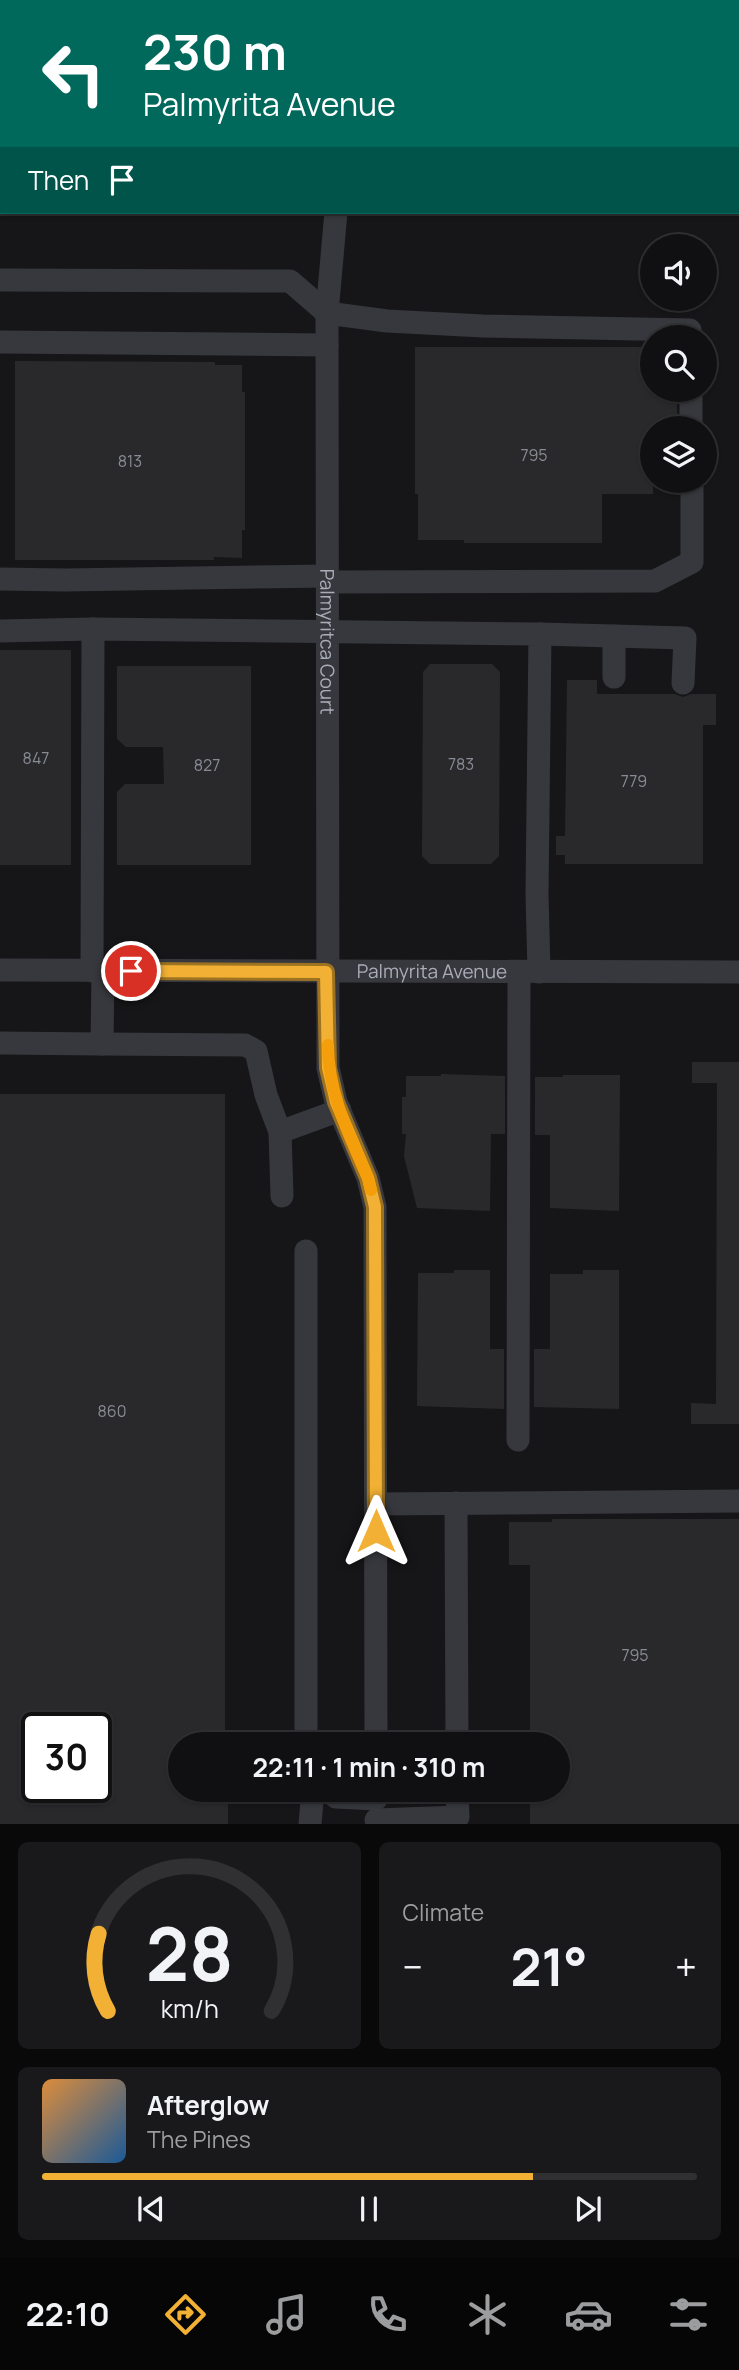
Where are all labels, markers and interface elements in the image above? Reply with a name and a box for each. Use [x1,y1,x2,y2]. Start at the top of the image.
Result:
text: 230 m [143,18,287,85]
icon: left [28,28,119,119]
text: Palmyrita Avenue [143,82,396,126]
icon: arrive [103,161,141,199]
text: Then [28,162,89,198]
map controls [640,234,717,493]
button: sound [640,234,717,311]
button: search [640,325,717,402]
button: layers [640,416,717,493]
house number: 795 [520,444,548,466]
house number: 813 [118,450,142,472]
street label: Palmyritca Court [314,569,341,715]
house number: 847 [23,747,49,769]
house number: 783 [448,753,474,775]
house number: 827 [194,754,220,776]
house number: 779 [621,770,647,792]
pin [101,941,161,1001]
icon: arrive [112,952,150,990]
street label: Palmyrita Avenue [357,958,507,984]
house number: 860 [98,1400,126,1422]
position arrow [339,1494,413,1568]
house number: 795 [621,1644,649,1666]
speed limit sign: 30 [21,1712,112,1803]
text: 22:11 · 1 min · 310 m [252,1749,486,1785]
text: Climate [403,1896,484,1928]
text: 28 [145,1904,233,2004]
text: 21° [510,1931,588,2002]
text: − [403,1940,423,1992]
text: + [675,1940,697,1992]
text: km/h [160,1991,218,2026]
text: Afterglow [147,2087,269,2123]
text: The Pines [147,2123,251,2155]
icon: previous [132,2190,170,2228]
icon: pause [350,2190,388,2228]
icon: next [569,2190,607,2228]
icon: directions [161,2290,210,2339]
icon: music [262,2290,311,2339]
icon: phone [363,2290,412,2339]
icon: climate [463,2290,512,2339]
icon: car [564,2290,613,2339]
icon: filters [664,2290,713,2339]
text: 22:10 [26,2292,110,2336]

